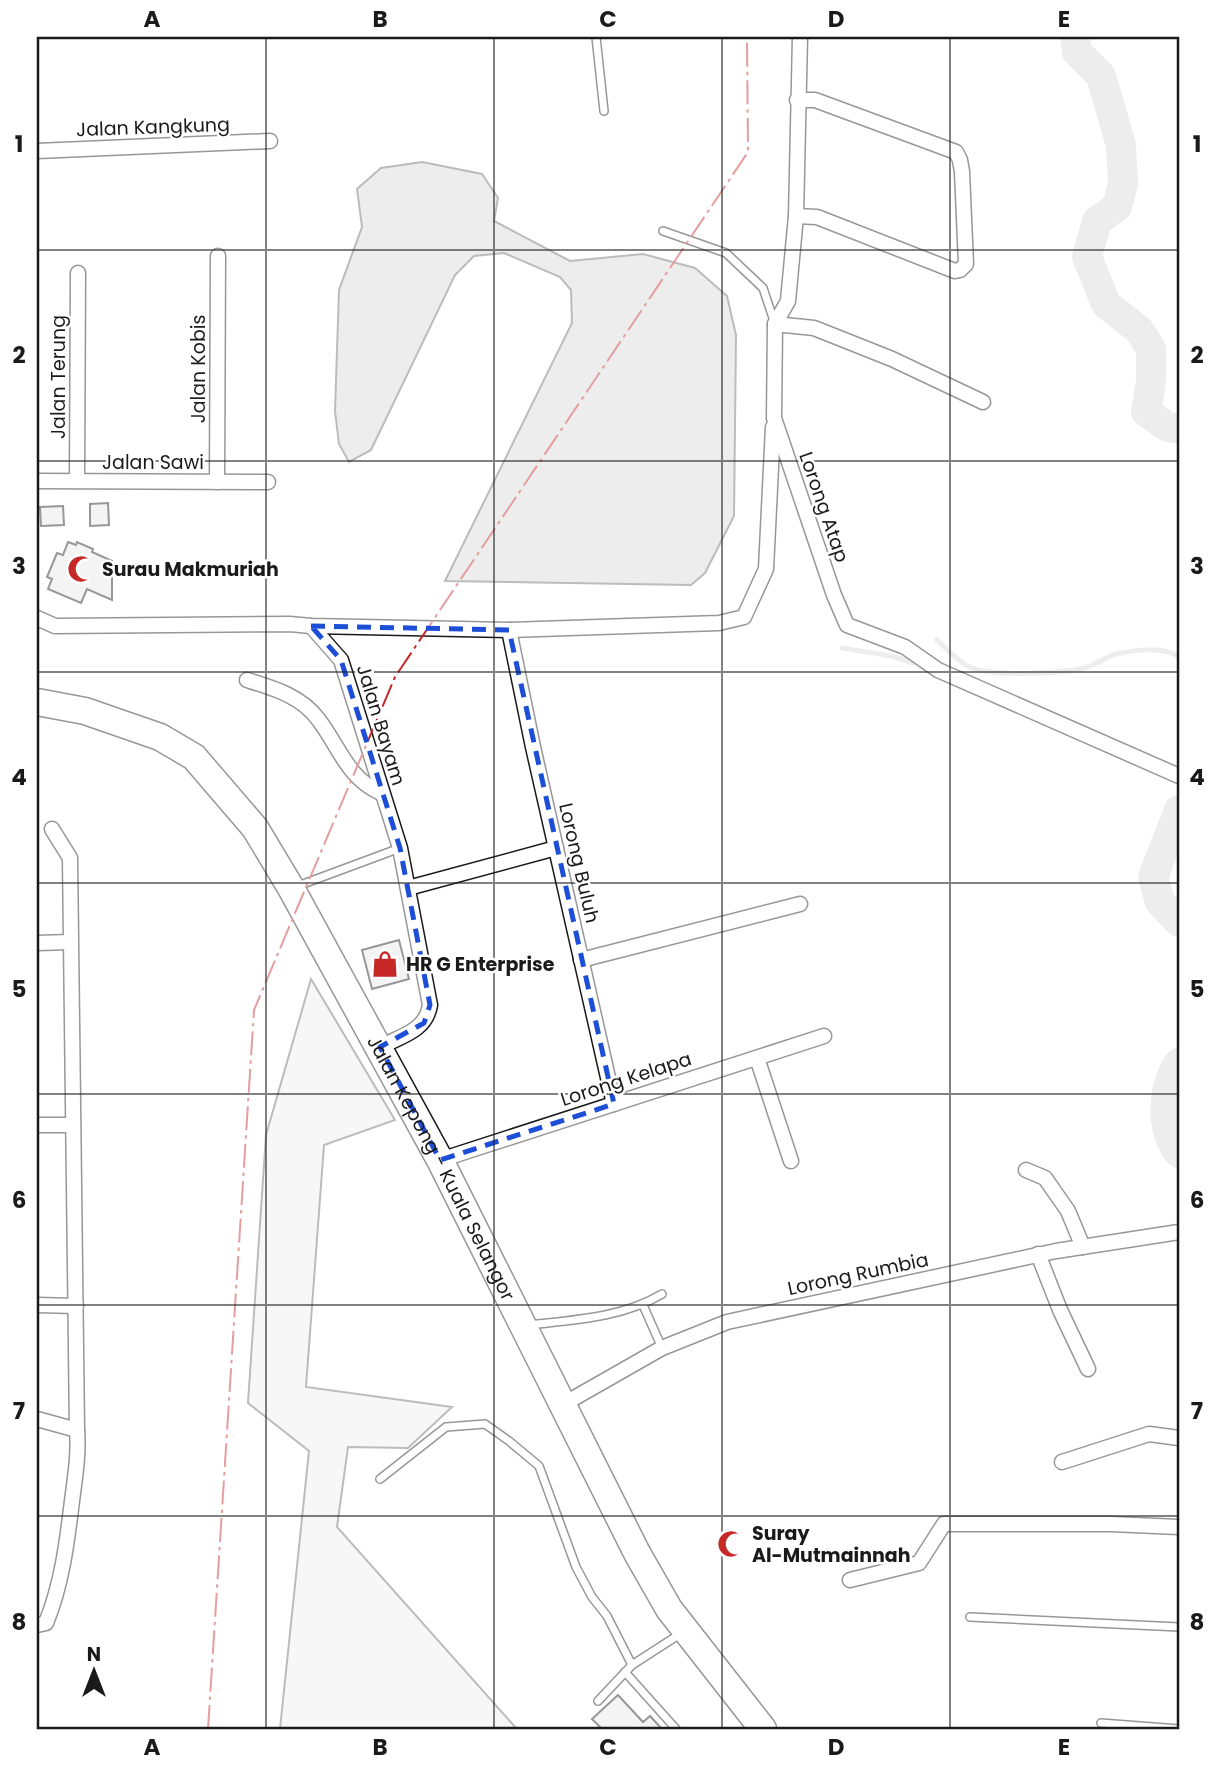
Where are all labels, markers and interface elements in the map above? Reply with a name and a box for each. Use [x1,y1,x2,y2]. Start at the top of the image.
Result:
text: A [144,3,161,35]
text: B [372,3,388,35]
text: C [599,3,617,35]
text: D [828,3,844,35]
text: E [1058,3,1070,35]
street label: Jalan Kangkung [76,111,230,143]
text: 1 [15,128,23,160]
text: 1 [1193,128,1201,160]
street label: Jalan Terung [45,315,72,439]
street label: Jalan Kobis [185,315,212,423]
text: 2 [12,339,26,371]
text: 2 [1190,339,1204,371]
street label: Lorong Atap [792,448,856,566]
street label: Jalan Sawi [102,449,204,476]
text: 3 [12,550,26,582]
text: 3 [1190,550,1204,582]
mosque icon: Surau Makmuriah [66,554,96,584]
place label: Surau Makmuriah [102,556,279,583]
street label: Jalan Bayam [350,661,412,789]
text: 4 [11,761,27,793]
text: 4 [1189,761,1205,793]
street label: Lorong Buluh [552,800,606,926]
shop icon: HR G Enterprise [370,949,400,979]
place label: HR G Enterprise [406,951,555,978]
text: 5 [12,973,26,1005]
text: 5 [1190,973,1204,1005]
street label: Jalan Kepong - Kuala Selangor [361,1031,522,1305]
street label: Lorong Kelapa [557,1045,695,1113]
text: 6 [12,1184,26,1216]
text: 6 [1190,1184,1204,1216]
street label: Lorong Rumbia [785,1246,931,1302]
text: 7 [13,1395,25,1427]
text: 7 [1191,1395,1203,1427]
place label: Suray Al-Mutmainnah [752,1520,911,1569]
mosque icon: Suray Al-Mutmainnah [716,1529,746,1559]
text: 8 [12,1606,26,1638]
text: 8 [1190,1606,1204,1638]
north arrow [60,1636,130,1706]
text: N [87,1641,101,1668]
text: A [144,1731,161,1763]
text: B [372,1731,388,1763]
text: C [599,1731,617,1763]
text: D [828,1731,844,1763]
text: E [1058,1731,1070,1763]

